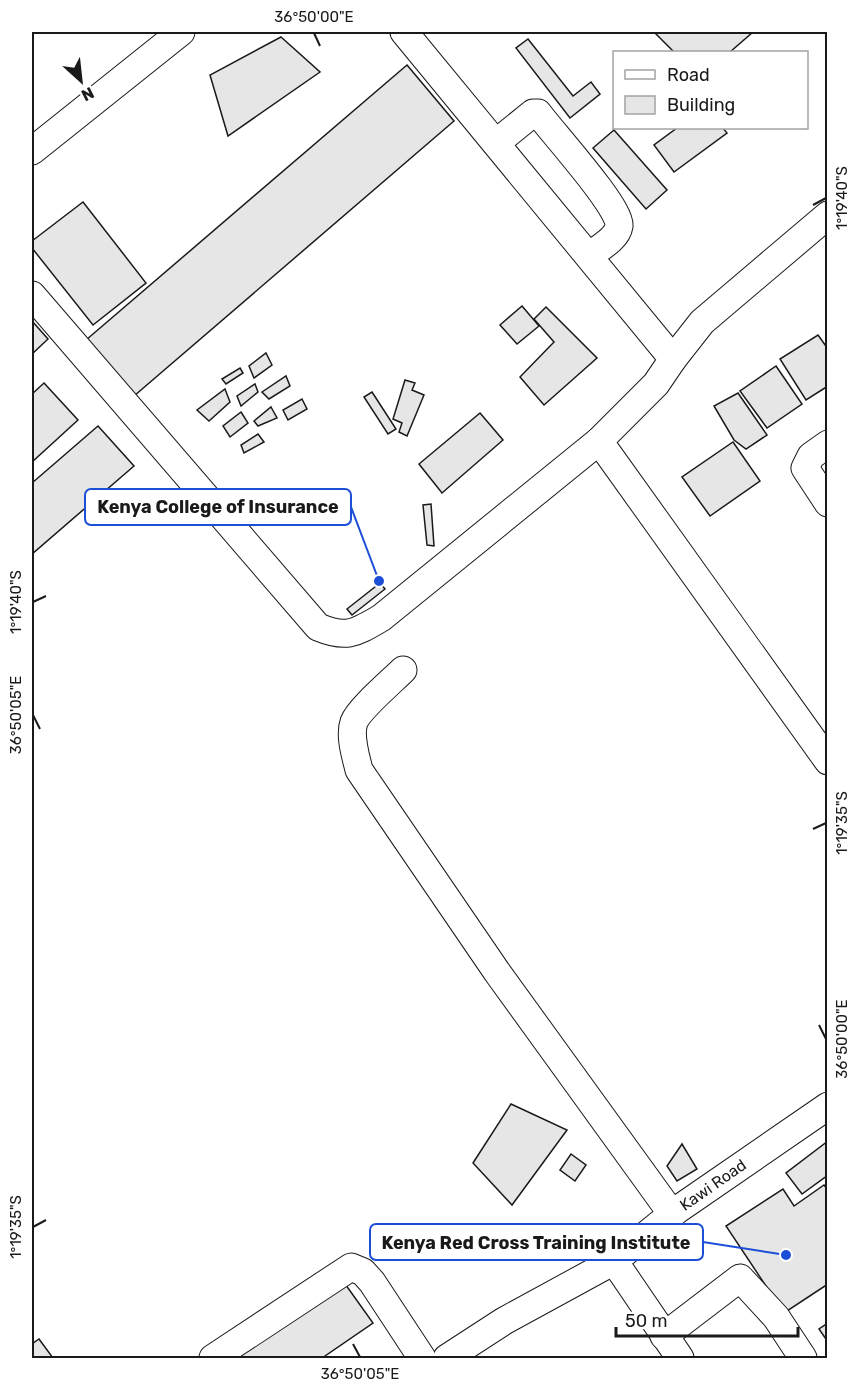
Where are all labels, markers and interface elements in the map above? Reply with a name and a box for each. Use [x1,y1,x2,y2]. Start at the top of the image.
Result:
text: 36°50'00"E [274,8,354,26]
north arrow [51,51,111,111]
legend [613,51,808,129]
text: Road [667,64,710,86]
text: N [78,83,97,105]
text: Building [667,94,735,116]
text: 1°19'40"S [833,166,851,230]
callout: Kenya College of Insurance [85,489,351,525]
text: Kenya College of Insurance [97,496,339,518]
text: 1°19'40"S [7,570,25,634]
text: 36°50'05"E [7,676,25,754]
text: 1°19'35"S [833,791,851,855]
text: 36°50'00"E [833,999,851,1079]
street label: Kawi Road [676,1155,750,1215]
text: 1°19'35"S [7,1195,25,1259]
callout: Kenya Red Cross Training Institute [370,1224,703,1260]
text: Kenya Red Cross Training Institute [381,1232,691,1254]
scale bar [616,1300,798,1338]
text: 50 m [625,1310,668,1332]
text: 36°50'05"E [321,1365,399,1383]

